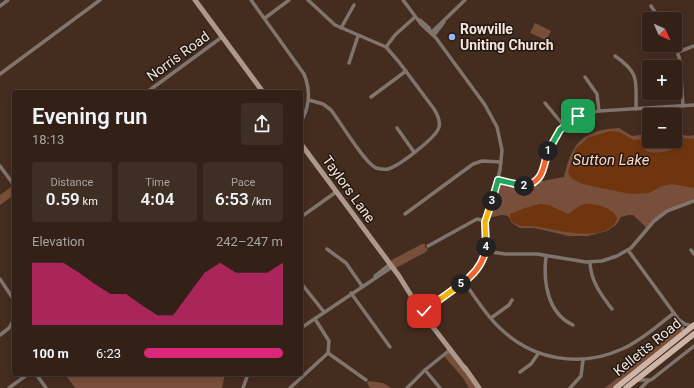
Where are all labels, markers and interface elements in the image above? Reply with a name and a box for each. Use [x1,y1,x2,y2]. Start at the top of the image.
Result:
north arrow [642,12,682,52]
map controls [642,12,682,148]
place label: Rowville Uniting Church [460,21,554,53]
street label: Norris Road [143,28,213,84]
marker: Rowville Uniting Church [447,32,457,42]
button: + [642,60,682,100]
pin [561,99,595,133]
button: share [241,103,283,145]
text: Evening run [32,104,148,129]
icon: arrive [567,105,589,127]
button: − [642,108,682,148]
text: 18:13 [32,132,64,147]
pin: 1 [538,141,558,161]
text: 1 [545,144,551,157]
water label: Sutton Lake [573,151,650,169]
street label: Taylors Lane [319,152,379,226]
text: Distance [50,176,93,189]
text: Time [145,176,170,189]
text: Pace [231,176,255,189]
pin: 2 [514,176,534,196]
text: 2 [521,179,527,192]
text: 0.59 [46,189,80,209]
text: 4:04 [141,189,174,209]
text: 6:53 [215,189,249,209]
pin: 3 [482,191,502,211]
text: 3 [489,194,495,207]
text: km [80,195,98,208]
text: /km [249,195,271,208]
text: Elevation [32,234,85,249]
text: 242–247 m [216,234,283,249]
pin: 4 [476,237,496,257]
text: 4 [483,240,489,253]
pin: 5 [451,274,471,294]
text: 5 [458,277,464,290]
pin [407,294,441,328]
icon: check [413,300,435,322]
street label: Kelletts Road [610,315,684,379]
text: 100 m [32,346,69,361]
text: 6:23 [96,346,121,361]

